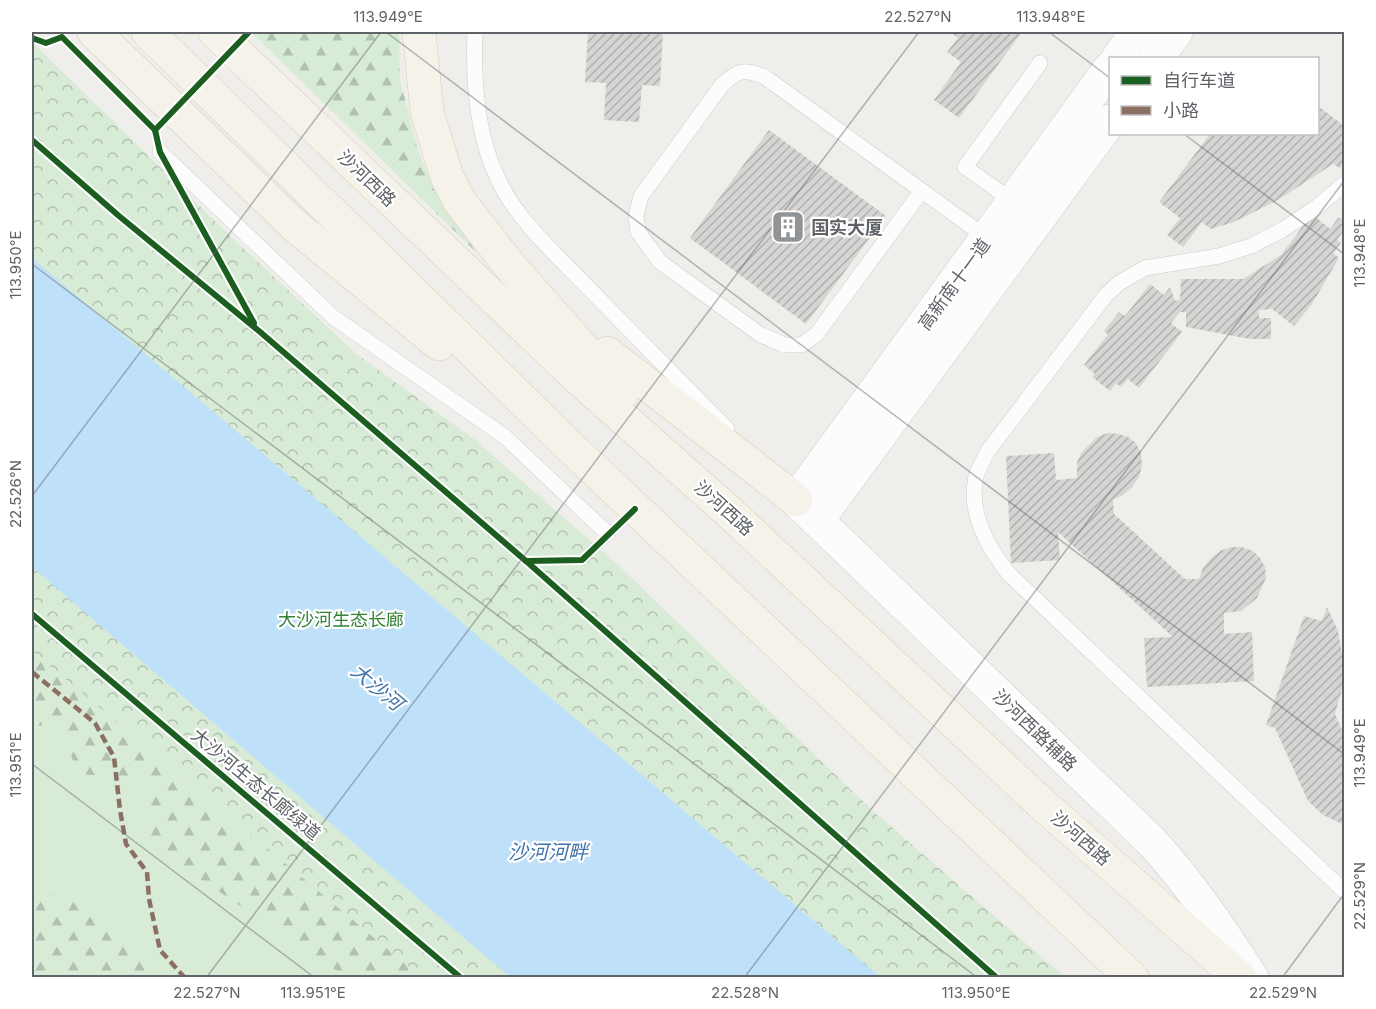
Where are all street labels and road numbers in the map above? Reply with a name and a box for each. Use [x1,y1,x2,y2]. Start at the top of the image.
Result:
street label: 沙河西路 [334,145,400,211]
street label: 高新南十一道 [914,234,994,334]
street label: 沙河西路 [690,476,758,540]
street label: 沙河西路辅路 [989,685,1081,775]
street label: 大沙河生态长廊绿道 [187,724,325,844]
street label: 沙河西路 [1047,806,1115,870]

